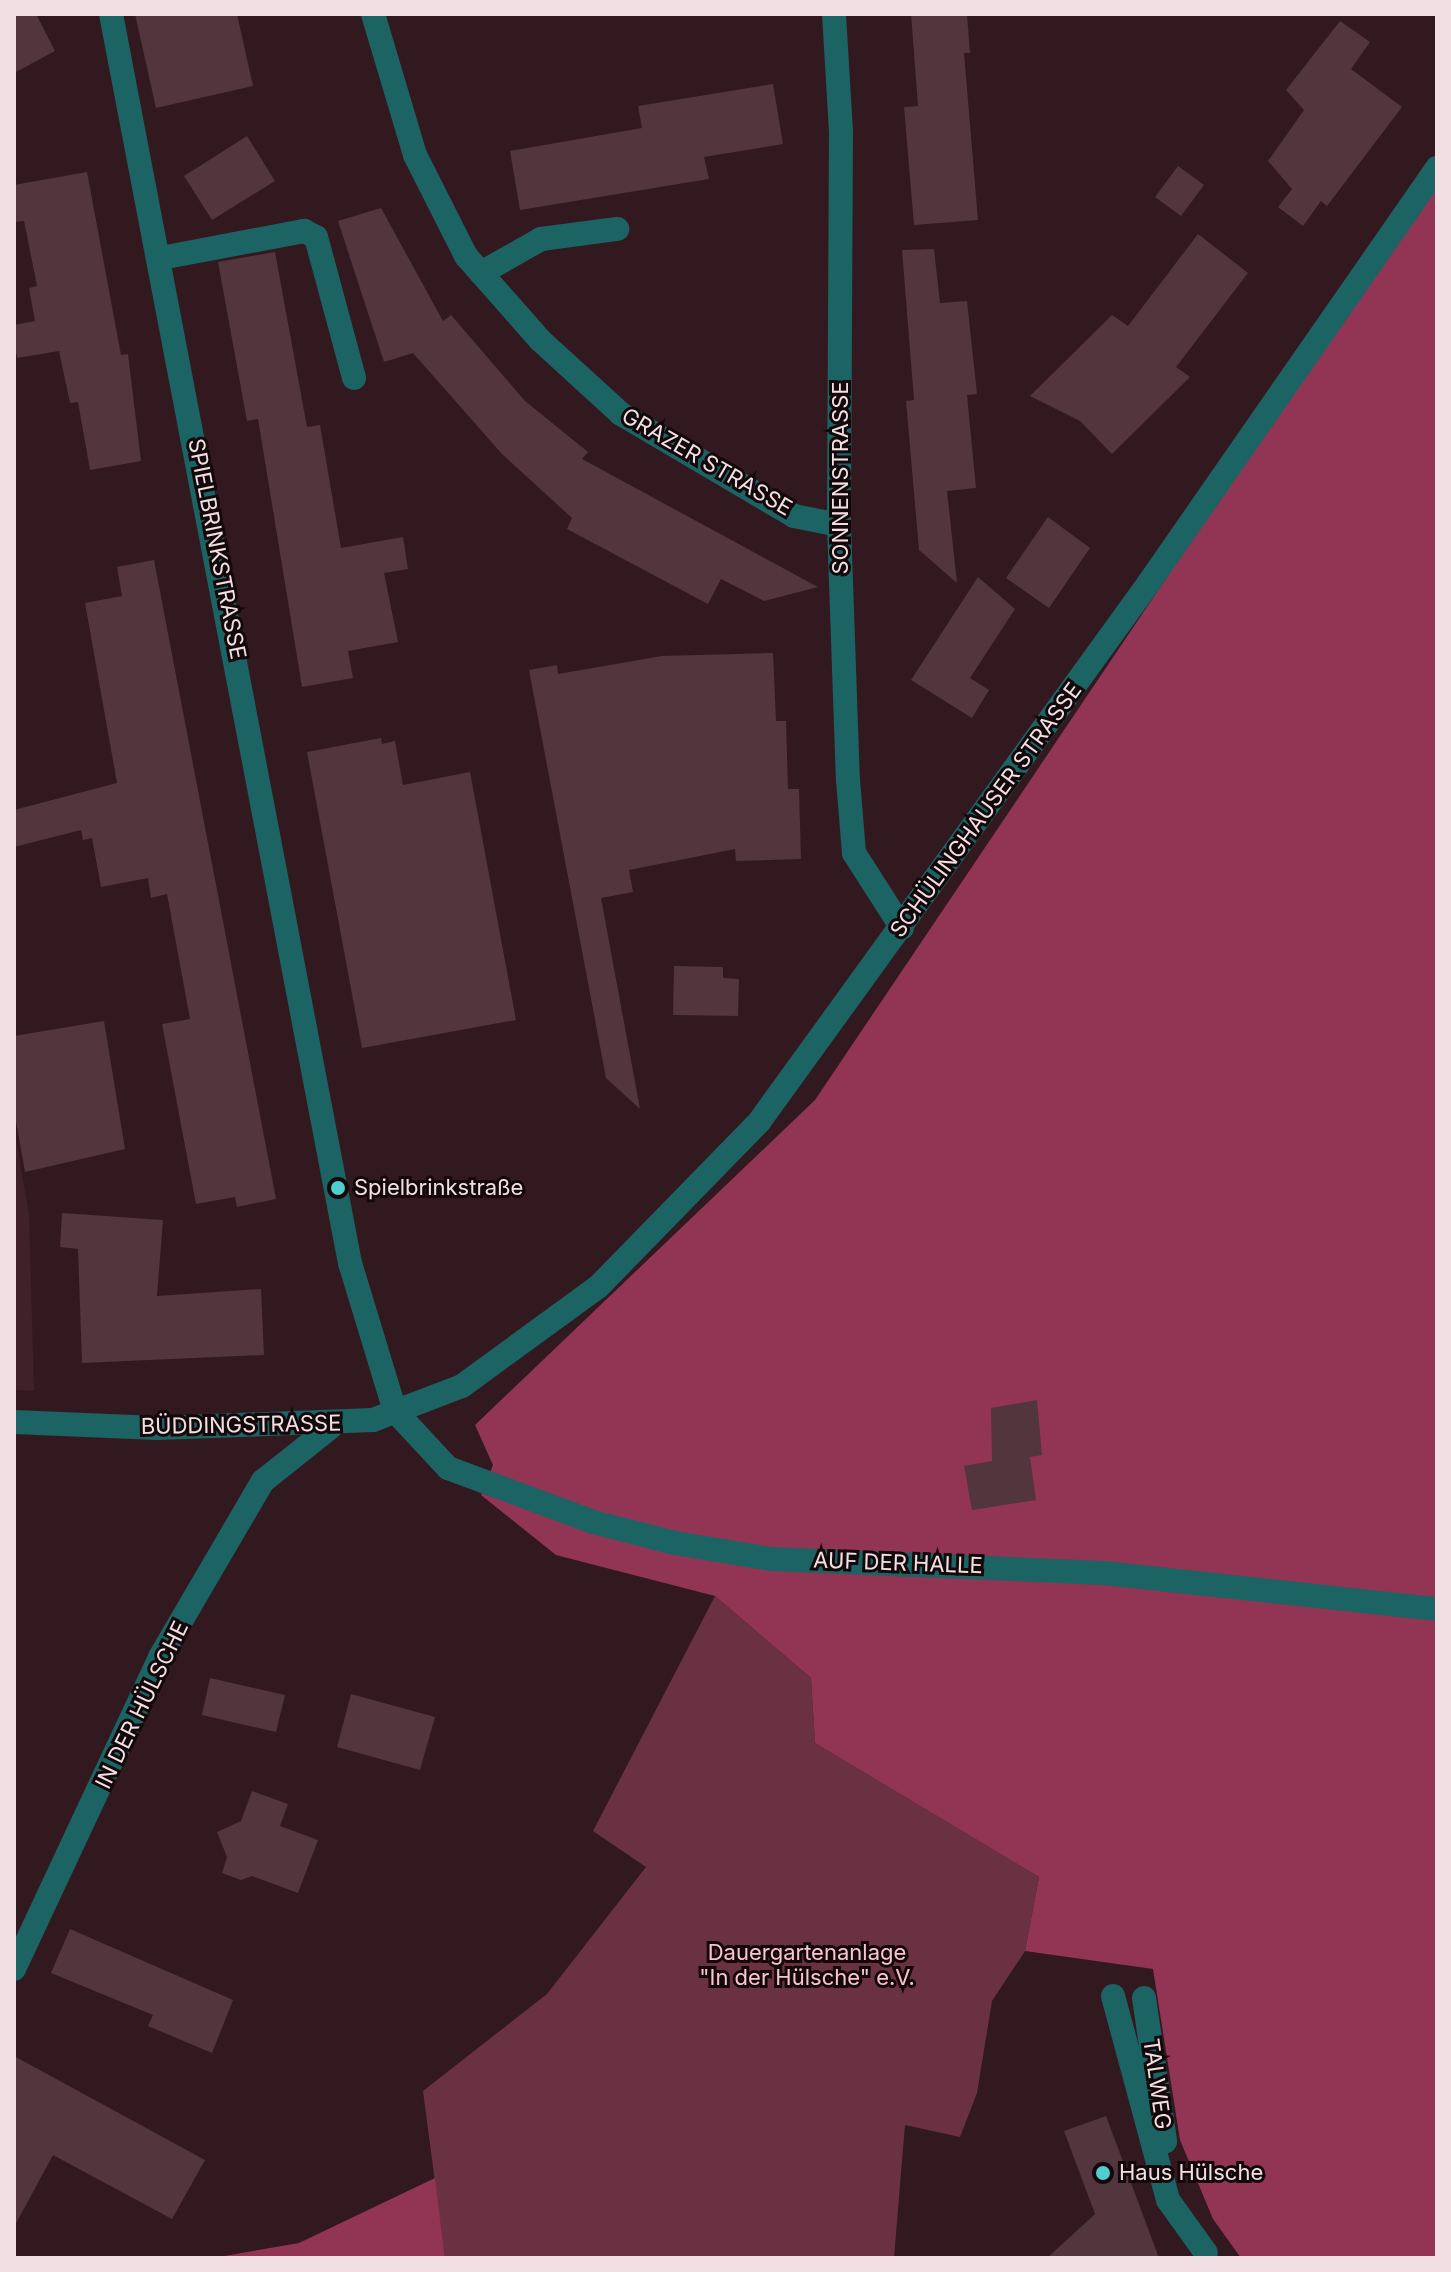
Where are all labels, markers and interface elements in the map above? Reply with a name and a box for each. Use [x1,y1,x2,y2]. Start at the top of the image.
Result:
street label: SONNENSTRASSE [828,382,854,574]
street label: GRAZER STRASSE [617,403,797,521]
street label: SPIELBRINKSTRASSE [183,436,251,662]
street label: SCHÜLINGHAUSER STRASSE [885,677,1087,943]
place label: Spielbrinkstraße [354,1175,523,1201]
marker: Spielbrinkstraße [329,1179,347,1197]
street label: BÜDDINGSTRASSE [141,1410,341,1440]
street label: AUF DER HALLE [813,1547,983,1579]
street label: IN DER HÜLSCHE [90,1617,194,1793]
park label: Dauergartenanlage "In der Hülsche" e.V. [699,1939,915,1990]
street label: TALWEG [1138,2037,1176,2131]
place label: Haus Hülsche [1119,2160,1263,2186]
marker: Haus Hülsche [1094,2164,1112,2182]

